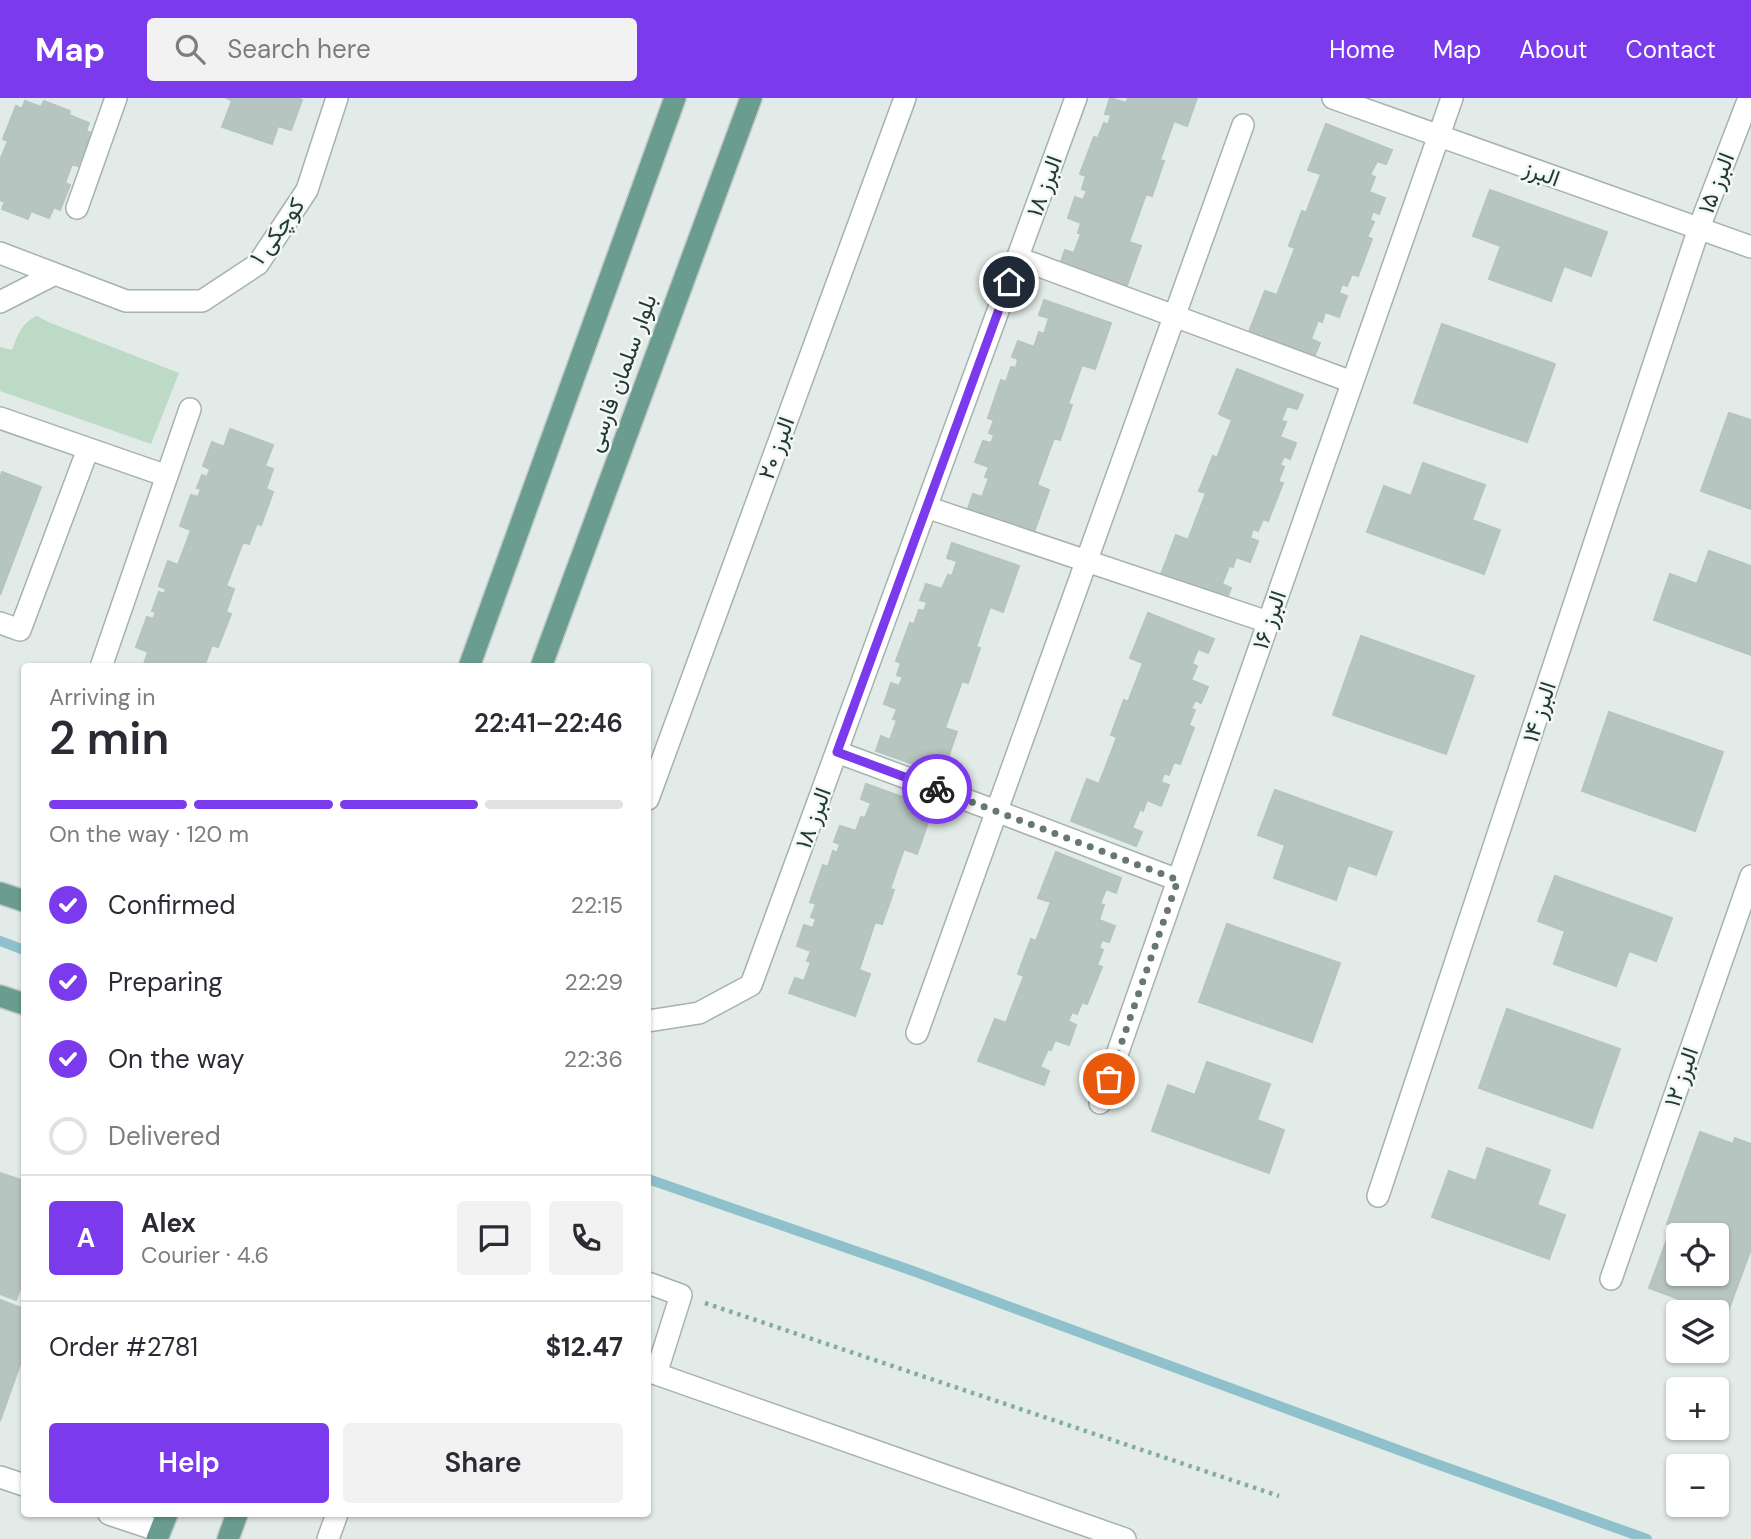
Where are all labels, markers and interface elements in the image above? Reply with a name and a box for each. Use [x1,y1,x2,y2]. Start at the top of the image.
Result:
search box [147,18,637,81]
text: Map [35,28,105,71]
icon: search [171,30,209,68]
text: Search here [227,32,371,66]
text: Home [1329,34,1395,65]
text: Map [1433,34,1481,65]
text: About [1519,34,1588,65]
text: Contact [1626,34,1716,65]
street label: البرز ۱۵ [1691,148,1741,218]
street label: البرز ۱۸ [1019,151,1069,221]
street label: البرز [1519,152,1564,193]
street label: کوچکی ۱ [243,192,312,271]
pin [979,252,1039,312]
icon: home [990,263,1028,301]
street label: بلوار سلمان فارسی [579,290,663,456]
street label: البرز ۲۰ [751,413,801,483]
street label: البرز ۱۶ [1245,587,1293,653]
street label: البرز ۱۴ [1515,678,1563,746]
text: Arriving in [49,682,155,712]
text: 22:41–22:46 [474,706,623,740]
text: 2 min [49,708,169,768]
courier [902,754,972,824]
icon: bike [918,770,956,808]
street label: البرز ۱۸ [788,783,838,853]
text: On the way · 120 m [49,819,249,849]
icon: check [49,886,87,924]
text: Confirmed [108,888,235,922]
text: 22:15 [571,890,623,920]
icon: check [49,963,87,1001]
text: Preparing [108,965,223,999]
text: 22:29 [564,967,623,997]
icon: check [49,1040,87,1078]
text: On the way [108,1042,244,1076]
street label: البرز ۱۲ [1657,1043,1705,1111]
text: 22:36 [564,1044,623,1074]
pin [1079,1049,1139,1109]
icon: bag [1090,1060,1128,1098]
text: Delivered [108,1119,221,1153]
button: chat [457,1201,531,1275]
button: phone [549,1201,623,1275]
text: Alex [141,1206,196,1240]
text: A [77,1221,95,1255]
map controls [1666,1223,1729,1517]
button: locate [1666,1223,1729,1286]
text: Courier · 4.6 [141,1240,269,1270]
button: layers [1666,1300,1729,1363]
text: Order #2781 [49,1330,198,1364]
text: $12.47 [545,1330,623,1364]
button: + [1666,1377,1729,1440]
button: Help [49,1423,329,1503]
button: Share [343,1423,623,1503]
button: − [1666,1454,1729,1517]

